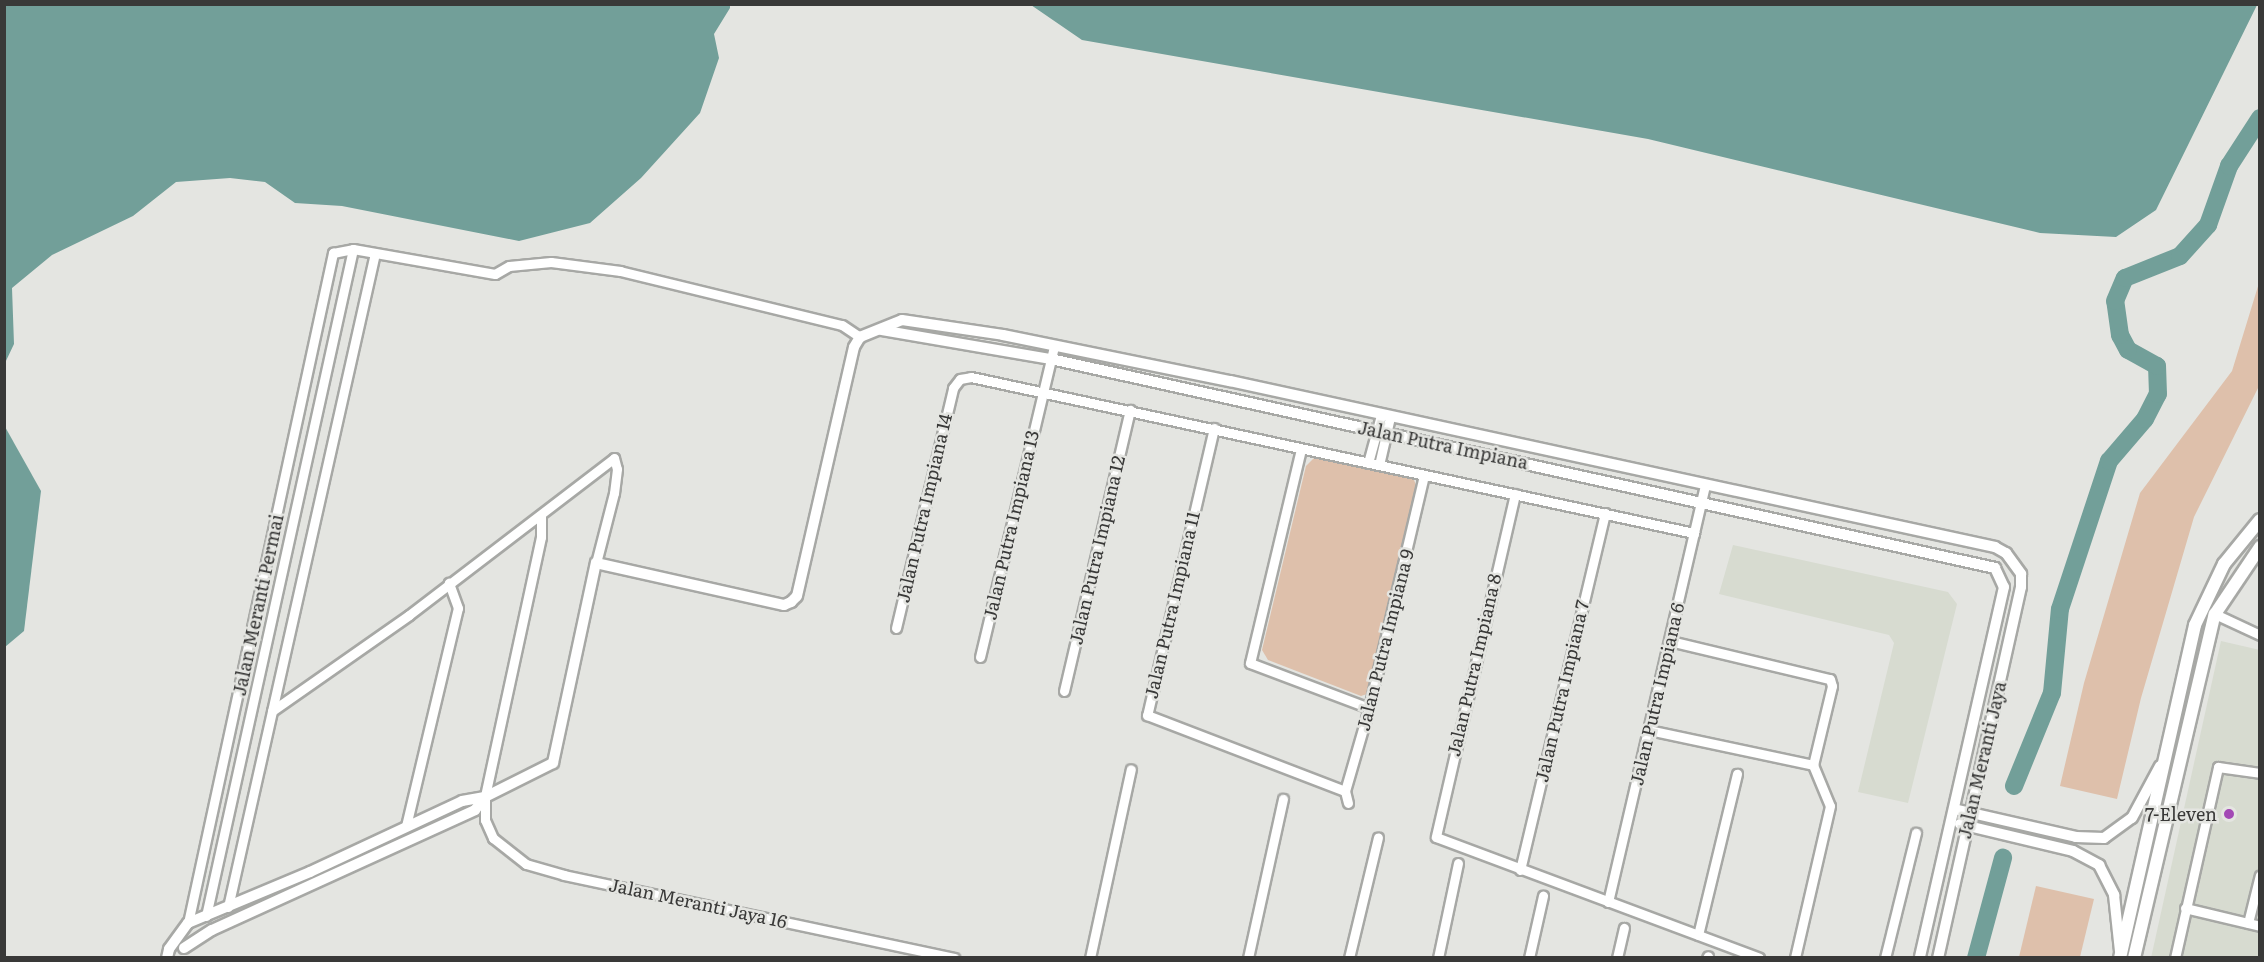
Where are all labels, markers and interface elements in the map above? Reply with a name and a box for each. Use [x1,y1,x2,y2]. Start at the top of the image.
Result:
street label: Jalan Putra Impiana 14 [892,411,956,605]
street label: Jalan Putra Impiana [1356,416,1530,474]
street label: Jalan Putra Impiana 13 [979,428,1043,622]
street label: Jalan Putra Impiana 12 [1065,453,1129,647]
street label: Jalan Putra Impiana 11 [1140,509,1204,701]
street label: Jalan Meranti Permai [228,512,288,698]
street label: Jalan Putra Impiana 9 [1352,547,1418,733]
street label: Jalan Putra Impiana 8 [1442,572,1506,758]
street label: Jalan Putra Impiana 7 [1531,598,1593,784]
street label: Jalan Putra Impiana 6 [1625,601,1689,787]
street label: Jalan Meranti Jaya [1953,679,2011,841]
place label: 7-Eleven [2145,803,2217,825]
marker: 7-Eleven [2222,807,2236,821]
street label: Jalan Meranti Jaya 16 [607,874,789,932]

